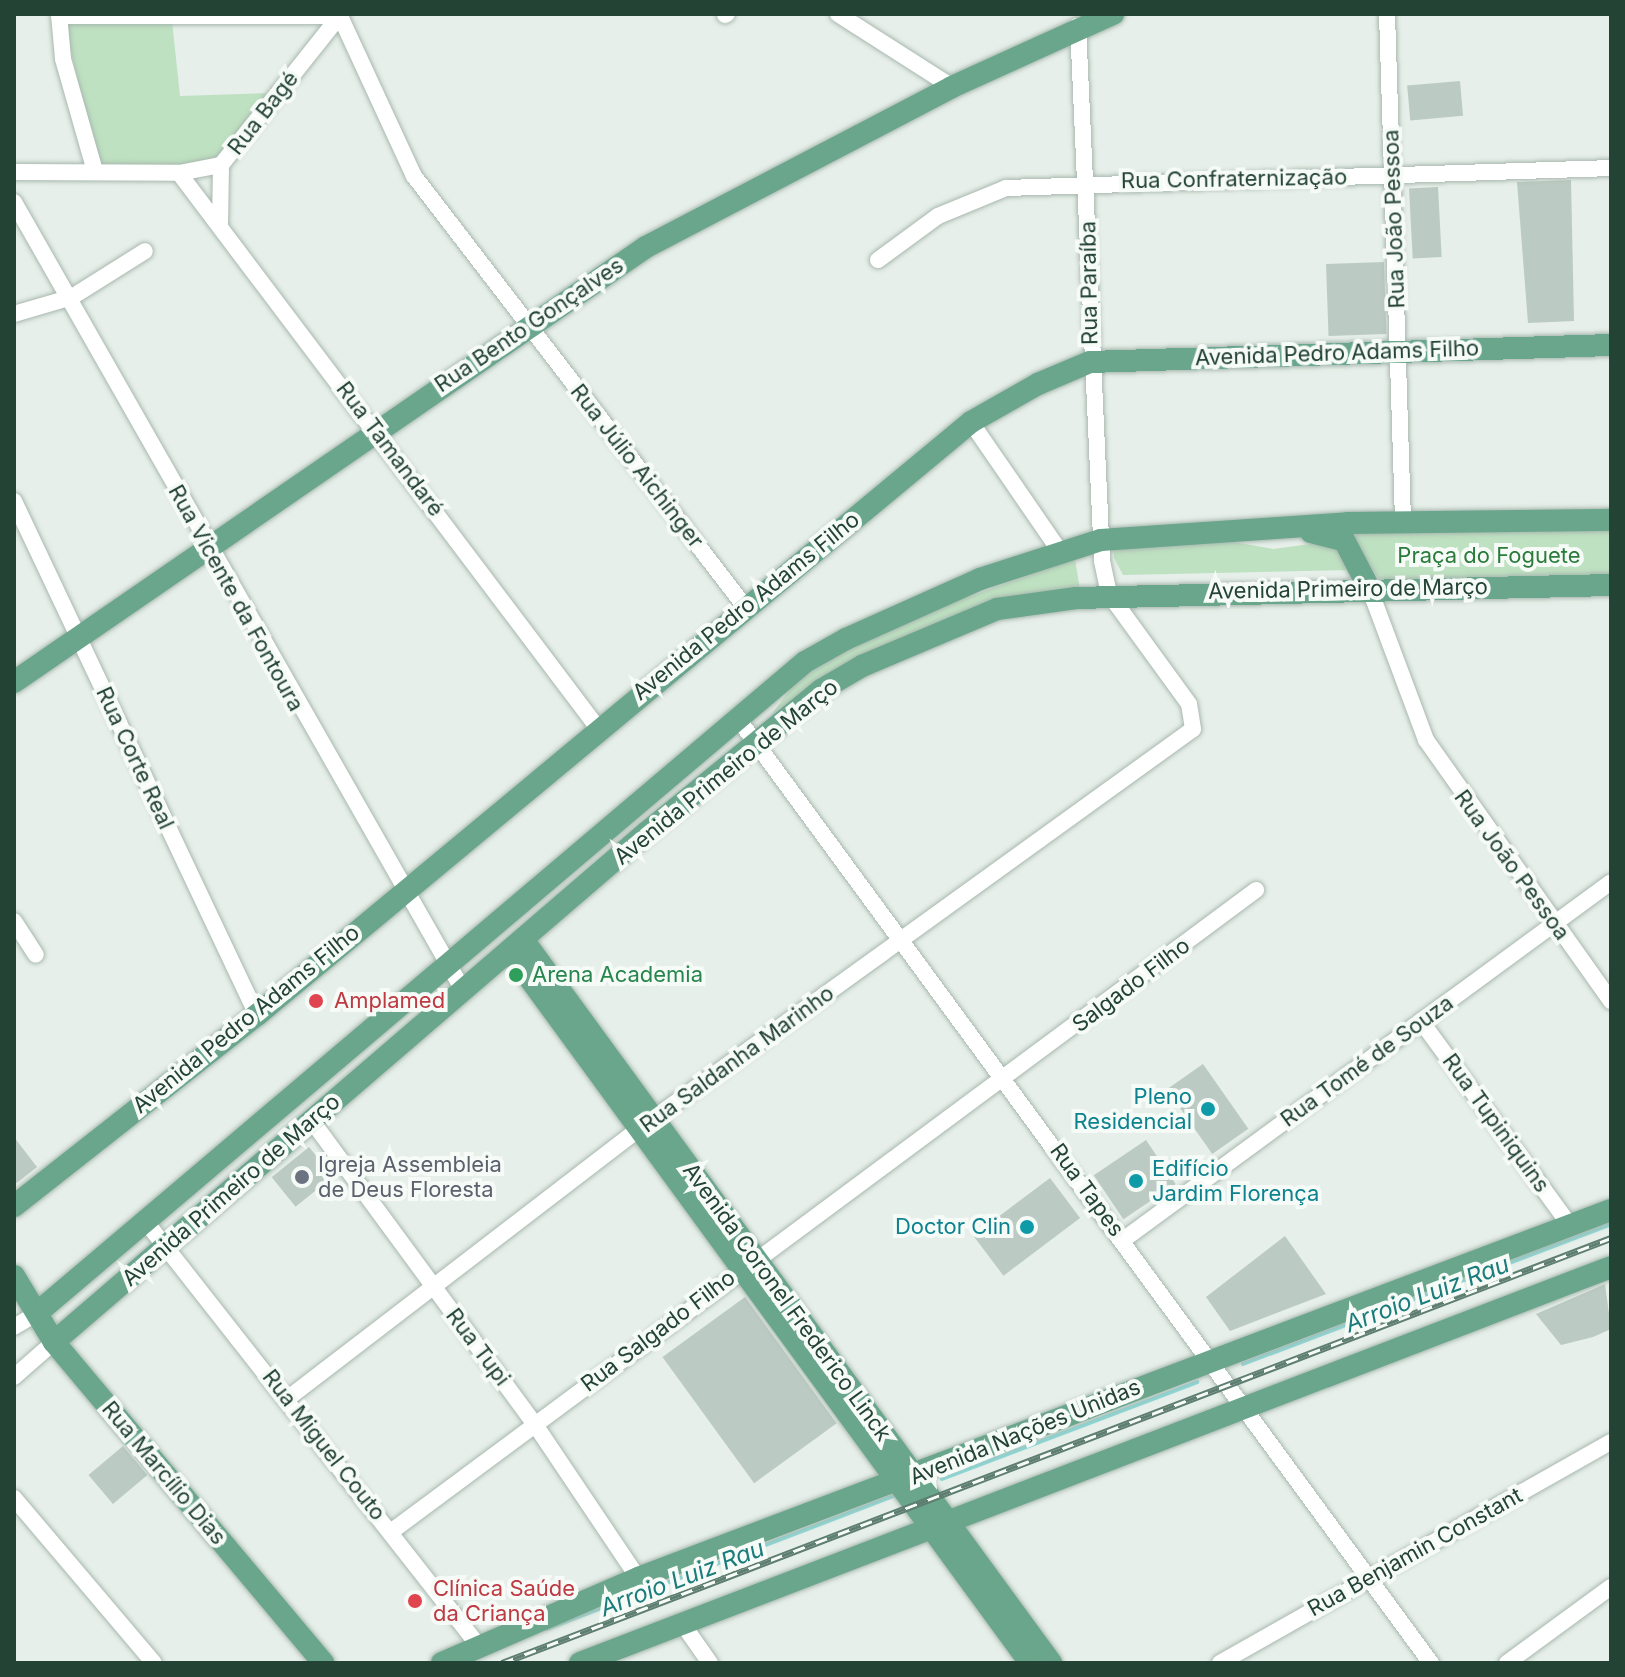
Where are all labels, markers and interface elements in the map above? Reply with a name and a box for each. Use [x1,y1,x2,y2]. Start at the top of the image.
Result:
street label: Rua Bagé [222,66,304,160]
street label: Rua João Pessoa [1378,129,1410,309]
street label: Rua Confraternização [1121,164,1347,194]
street label: Rua Paraíba [1075,221,1103,345]
street label: Rua Bento Gonçalves [430,252,628,398]
street label: Avenida Pedro Adams Filho [1195,335,1479,371]
street label: Rua Tamandaré [331,376,449,522]
street label: Rua Júlio Aichinger [565,379,709,553]
street label: Rua Vicente da Fontoura [163,480,309,716]
street label: Avenida Pedro Adams Filho [627,506,865,706]
park label: Praça do Foguete [1397,543,1581,569]
street label: Avenida Primeiro de Março [1208,573,1488,605]
street label: Avenida Primeiro de Março [609,674,843,870]
street label: Rua Corte Real [90,683,180,833]
street label: Rua João Pessoa [1449,785,1575,945]
street label: Avenida Pedro Adams Filho [127,919,365,1119]
street label: Salgado Filho [1067,932,1195,1038]
place label: Arena Academia [532,962,703,988]
marker: Arena Academia [507,966,525,984]
street label: Rua Saldanha Marinho [635,980,839,1138]
place label: Amplamed [334,988,445,1014]
street label: Rua Tomé de Souza [1276,989,1458,1133]
marker: Amplamed [305,990,327,1012]
street label: Rua Tupiniquins [1437,1049,1555,1197]
place label: Pleno Residencial [1074,1083,1192,1134]
street label: Avenida Primeiro de Março [117,1088,345,1292]
marker: Pleno Residencial [1199,1100,1217,1118]
street label: Rua Tapes [1044,1138,1130,1242]
place label: Igreja Assembleia de Deus Floresta [318,1151,502,1202]
place label: Edifício Jardim Florença [1152,1155,1319,1206]
street label: Avenida Coronel Frederico Linck [677,1158,897,1446]
marker: Igreja Assembleia de Deus Floresta [293,1168,311,1186]
marker: Edifício Jardim Florença [1127,1172,1145,1190]
place label: Doctor Clin [895,1214,1011,1240]
marker: Doctor Clin [1018,1218,1036,1236]
water label: Arroio Luiz Rau [1341,1249,1513,1339]
street label: Rua Salgado Filho [576,1264,740,1398]
street label: Rua Tupi [440,1303,516,1391]
street label: Rua Miguel Couto [257,1364,391,1526]
street label: Avenida Nações Unidas [906,1374,1144,1490]
street label: Rua Marcílio Dias [96,1396,232,1550]
street label: Rua Benjamin Constant [1303,1482,1527,1622]
water label: Arroio Luiz Rau [596,1533,768,1623]
place label: Clínica Saúde da Criança [433,1575,575,1626]
marker: Clínica Saúde da Criança [404,1590,426,1612]

